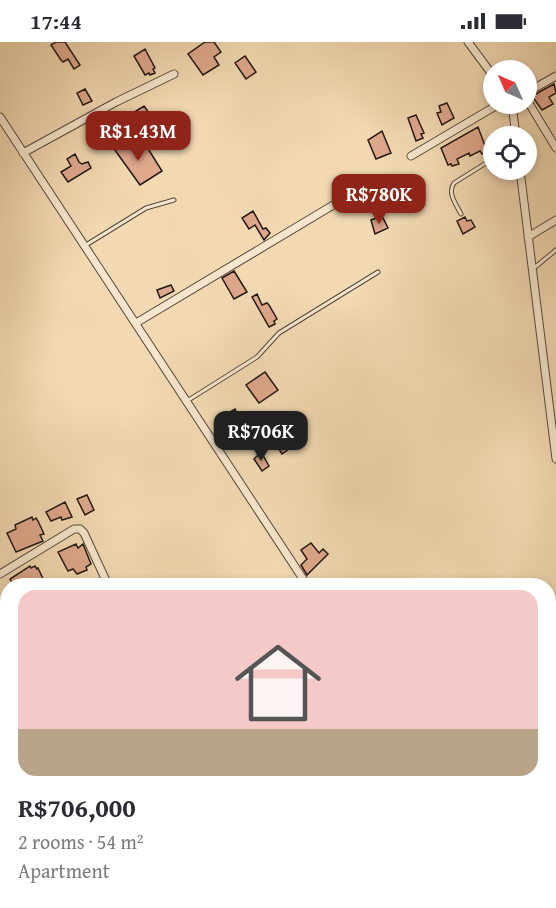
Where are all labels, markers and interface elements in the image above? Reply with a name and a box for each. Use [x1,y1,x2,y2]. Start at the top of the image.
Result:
text: 17:44 [30,5,82,37]
north arrow [483,60,537,114]
map controls [483,60,537,180]
pin: R$1.43M [83,111,193,162]
text: R$1.43M [100,116,176,145]
button: locate [483,126,537,180]
pin: R$780K [330,174,428,225]
text: R$780K [346,179,412,208]
pin: R$706K [212,411,310,462]
text: R$706K [228,416,294,445]
icon: home [224,629,332,737]
text: R$706,000 [18,788,136,827]
text: 2 rooms · 54 m² [18,827,144,856]
text: Apartment [18,856,110,885]

